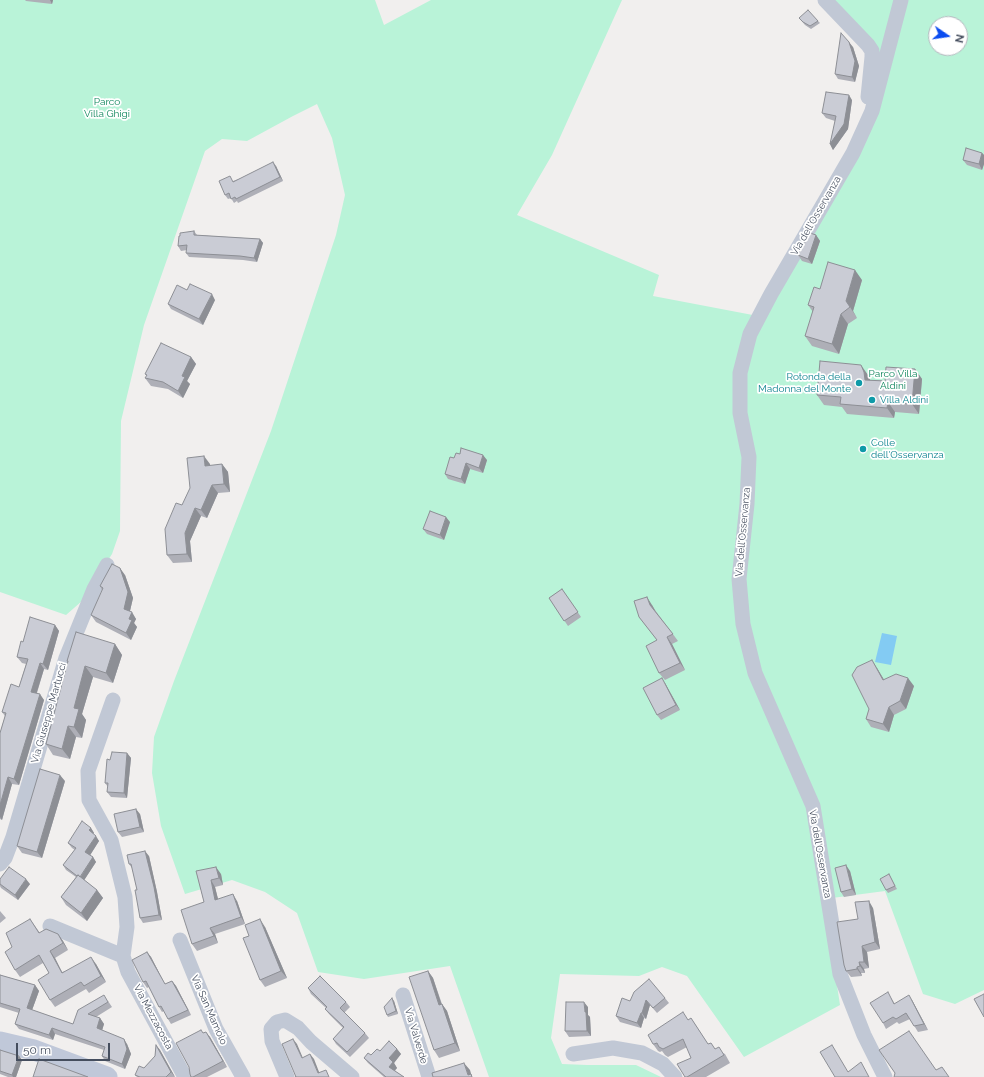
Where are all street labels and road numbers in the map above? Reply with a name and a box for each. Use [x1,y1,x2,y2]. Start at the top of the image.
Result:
street label: Via dell'Osservanza [788,174,844,258]
street label: Via dell'Osservanza [733,487,753,577]
street label: Via Giuseppe Martucci [29,661,69,765]
street label: Via dell'Osservanza [806,809,834,899]
street label: Via San Mamolo [188,973,230,1047]
street label: Via Mezzacosta [131,982,175,1052]
street label: Via Valverde [402,1007,430,1065]

